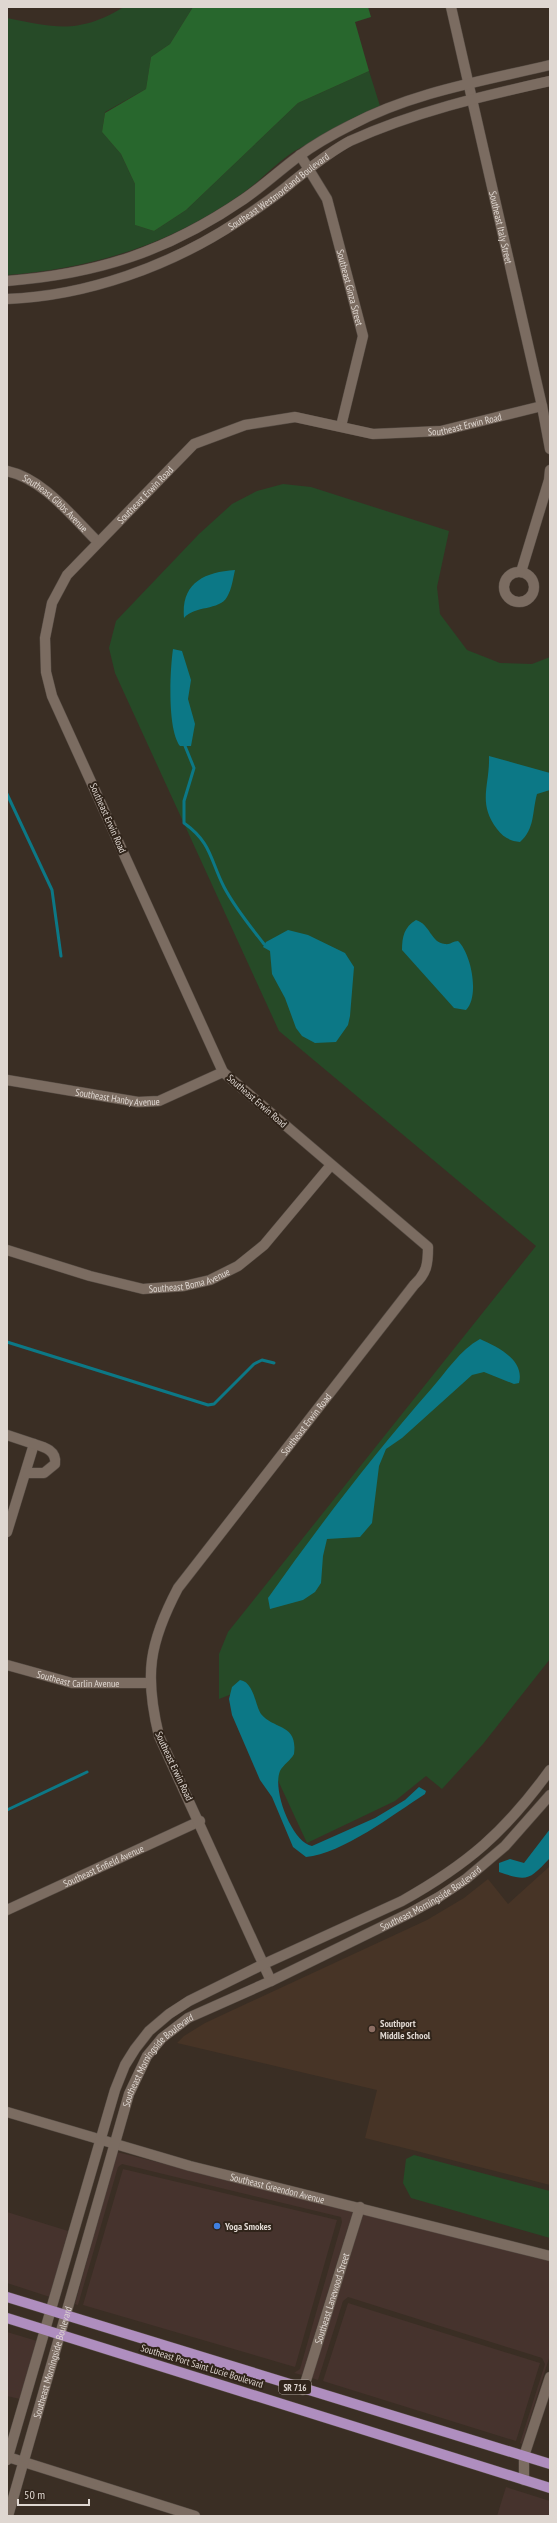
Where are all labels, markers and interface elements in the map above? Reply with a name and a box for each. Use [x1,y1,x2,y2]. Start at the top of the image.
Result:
street label: Southeast Westmoreland Boulevard [225,149,331,233]
street label: Southeast Italy Street [487,190,516,265]
street label: Southeast Ginza Street [334,248,367,327]
street label: Southeast Erwin Road [428,410,503,438]
street label: Southeast Erwin Road [114,463,176,526]
street label: Southeast Gibbs Avenue [21,471,91,535]
street label: Southeast Erwin Road [87,781,129,855]
street label: Southeast Erwin Road [224,1071,290,1131]
street label: Southeast Hanby Avenue [74,1085,160,1109]
street label: Southeast Boma Avenue [148,1265,232,1295]
street label: Southeast Erwin Road [278,1390,334,1458]
street label: Southeast Carlin Avenue [35,1667,119,1690]
street label: Southeast Erwin Road [152,1729,196,1803]
street label: Southeast Enfield Avenue [61,1841,146,1890]
street label: Southeast Morningside Boulevard [378,1863,484,1933]
street label: Southeast Morningside Boulevard [119,2010,195,2108]
place label: Southport Middle School [380,2017,431,2042]
marker: Southport Middle School [367,2024,377,2034]
street label: Southeast Greendon Avenue [229,2170,326,2206]
place label: Yoga Smokes [224,2220,272,2233]
marker: Yoga Smokes [212,2221,222,2231]
street label: Southeast Lanewood Street [311,2251,352,2345]
street label: Southeast Morningside Boulevard [30,2305,74,2420]
street label: Southeast Port Saint Lucie Boulevard [139,2341,265,2391]
road number: SR 716 [279,2380,311,2394]
scale bar [18,2481,89,2507]
text: 50 m [24,2487,45,2502]

